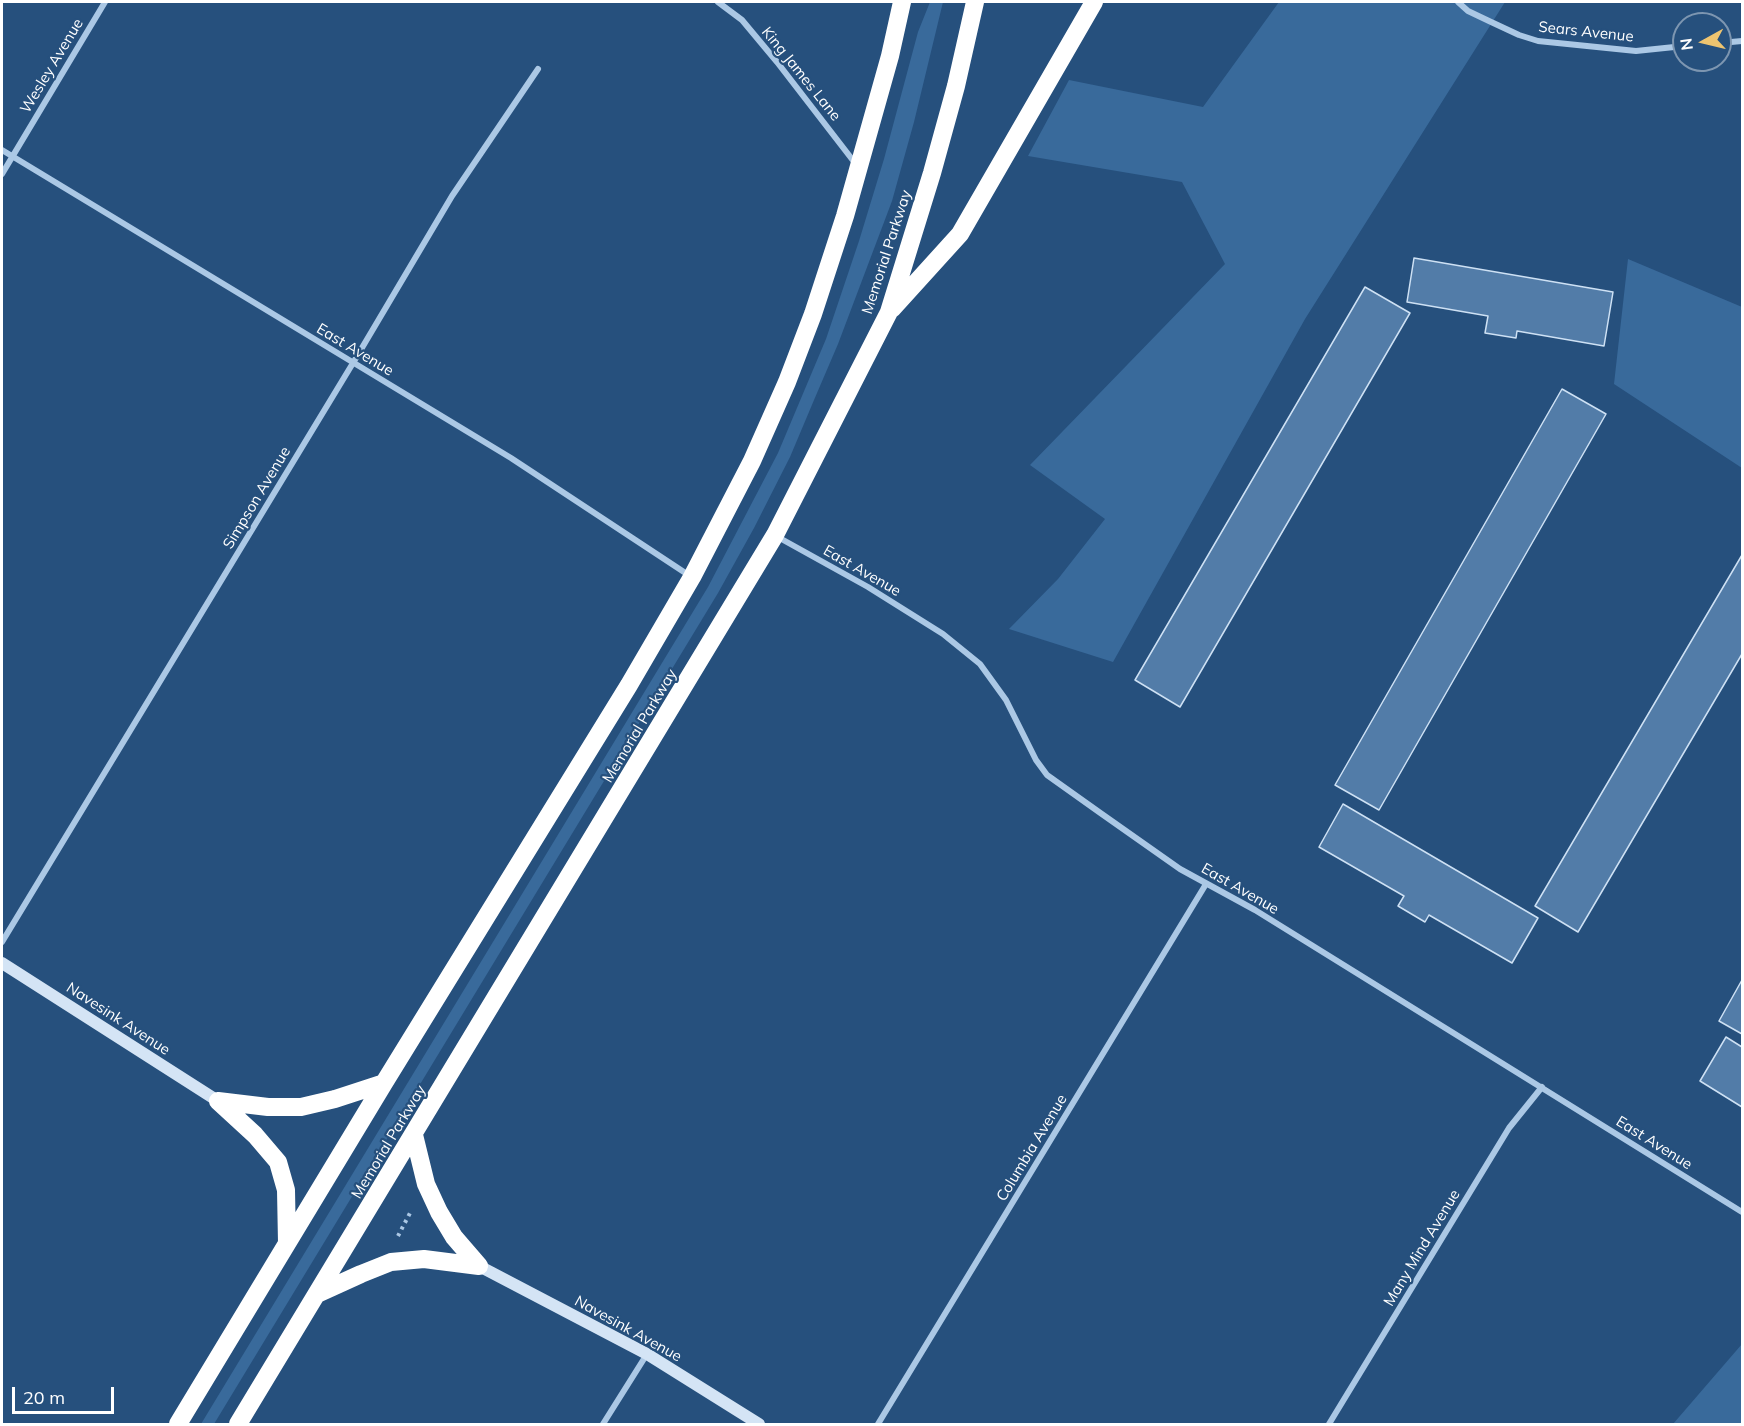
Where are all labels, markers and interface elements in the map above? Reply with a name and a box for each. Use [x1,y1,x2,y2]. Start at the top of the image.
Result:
north arrow [1672,12,1732,72]
street label: Wesley Avenue [17,15,87,117]
street label: Sears Avenue [1538,18,1634,46]
street label: King James Lane [758,23,844,125]
text: N [1675,37,1697,52]
street label: Memorial Parkway [858,188,916,316]
street label: East Avenue [313,320,397,380]
street label: Simpson Avenue [219,444,295,552]
street label: East Avenue [820,542,904,600]
street label: Memorial Parkway [599,666,681,786]
street label: East Avenue [1198,860,1282,918]
street label: Navesink Avenue [63,979,173,1059]
street label: Memorial Parkway [348,1082,430,1202]
street label: Columbia Avenue [993,1091,1071,1205]
street label: East Avenue [1613,1112,1695,1174]
street label: Many Mind Avenue [1380,1186,1464,1310]
street label: Navesink Avenue [571,1292,685,1366]
scale bar [15,1375,117,1413]
text: 20 m [23,1386,65,1409]

